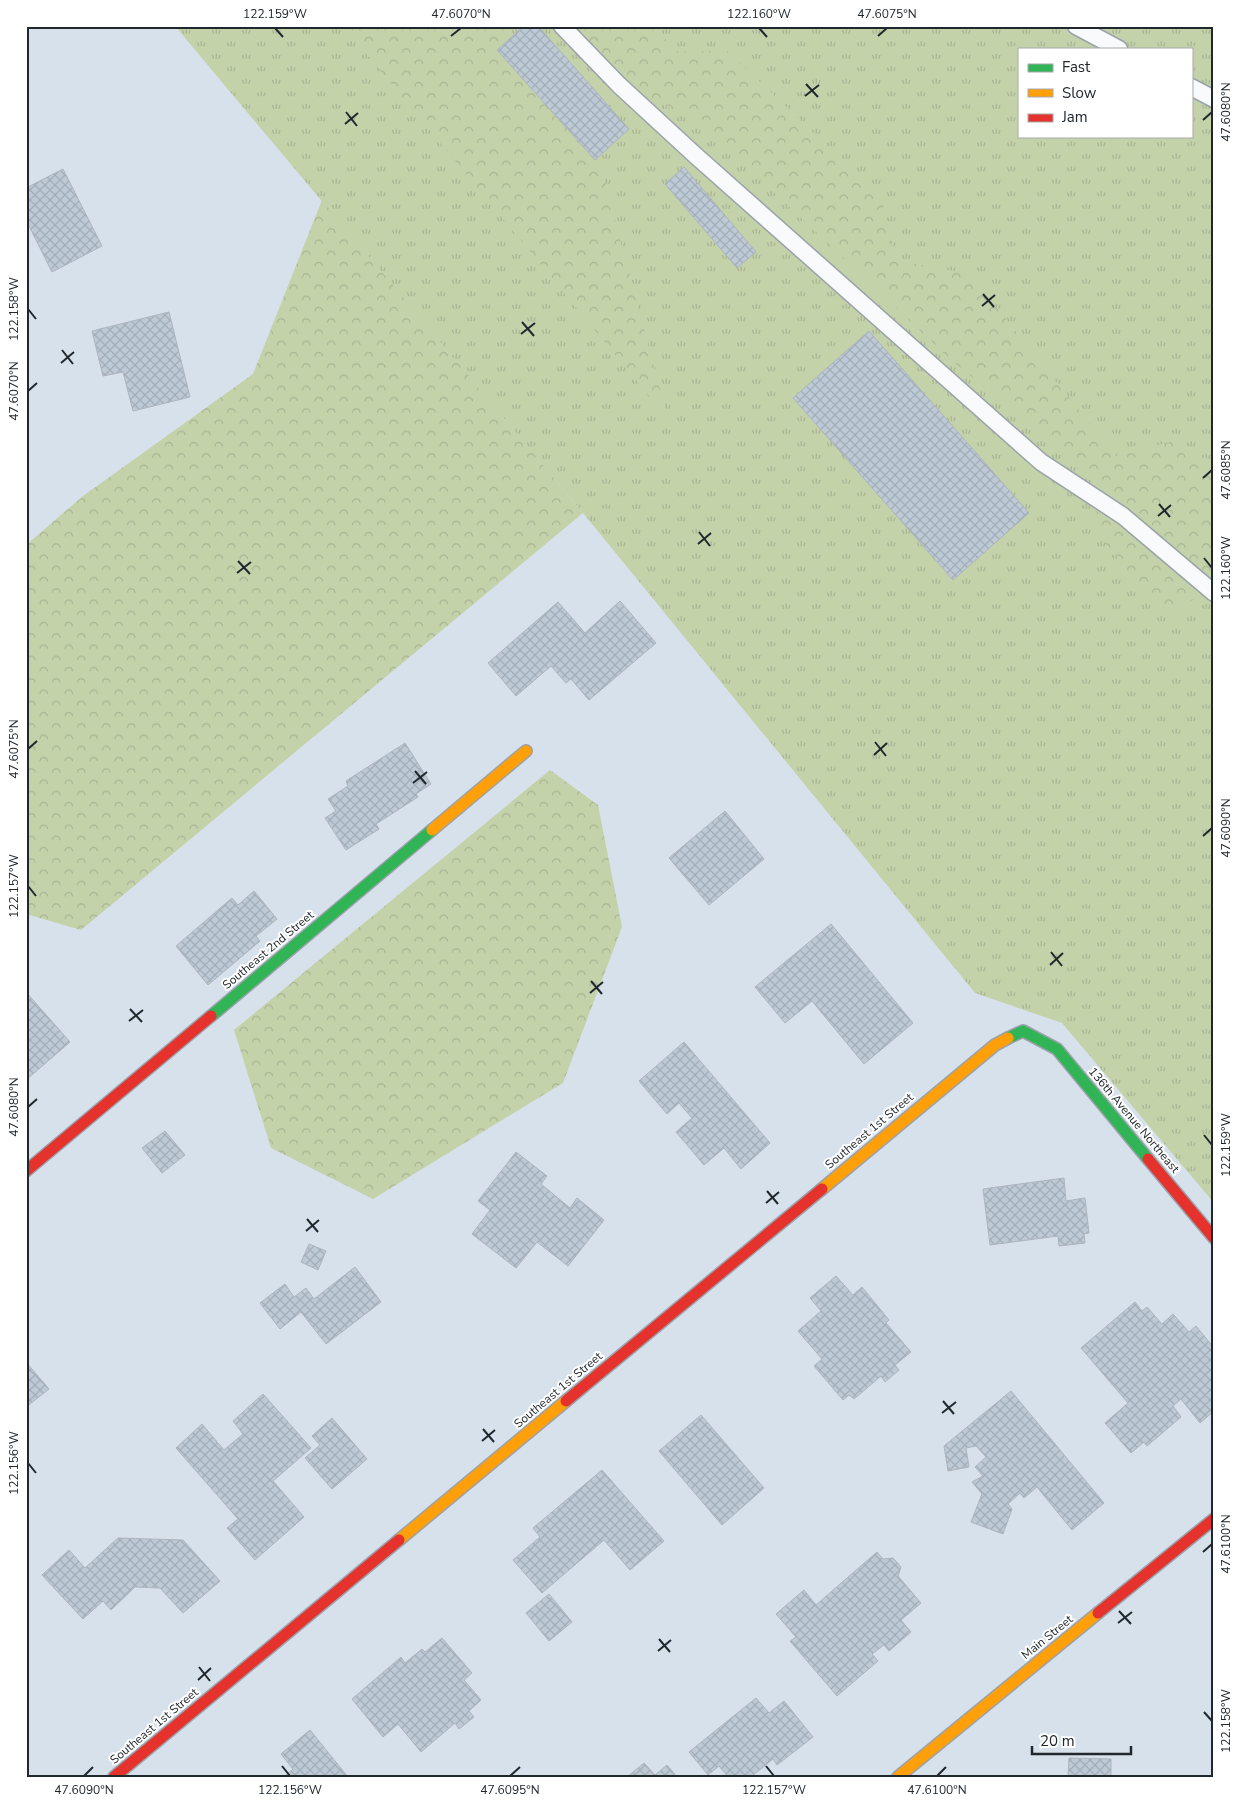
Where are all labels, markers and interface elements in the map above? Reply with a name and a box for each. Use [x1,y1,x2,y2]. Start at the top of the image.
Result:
text: 122.159°W [243,6,307,22]
text: 47.6070°N [431,6,491,22]
text: 122.160°W [727,6,791,22]
text: 47.6075°N [857,6,917,22]
legend [1018,48,1192,138]
text: Fast [1062,57,1091,77]
text: 47.6080°N [1218,82,1234,142]
text: Slow [1062,83,1097,103]
text: Jam [1061,107,1088,127]
text: 122.158°W [6,277,22,341]
text: 47.6070°N [6,361,22,421]
text: 47.6085°N [1218,440,1234,500]
text: 122.160°W [1218,536,1234,600]
text: 47.6075°N [6,719,22,779]
text: 47.6090°N [1218,798,1234,858]
text: 122.157°W [6,854,22,918]
street label: Southeast 2nd Street [219,907,318,993]
street label: 136th Avenue Northeast [1085,1064,1184,1177]
text: 47.6080°N [6,1077,22,1137]
street label: Southeast 1st Street [822,1089,917,1173]
text: 122.159°W [1218,1113,1234,1177]
street label: Southeast 1st Street [511,1348,606,1432]
text: 122.156°W [6,1431,22,1495]
text: 47.6100°N [1218,1514,1234,1574]
street label: Main Street [1018,1611,1077,1663]
street label: Southeast 1st Street [107,1684,202,1768]
text: 122.158°W [1218,1689,1234,1753]
scale bar [1032,1723,1131,1755]
text: 20 m [1040,1731,1075,1751]
text: 47.6090°N [54,1782,114,1798]
text: 122.156°W [258,1782,322,1798]
text: 47.6095°N [480,1782,540,1798]
text: 122.157°W [742,1782,806,1798]
text: 47.6100°N [907,1782,967,1798]

